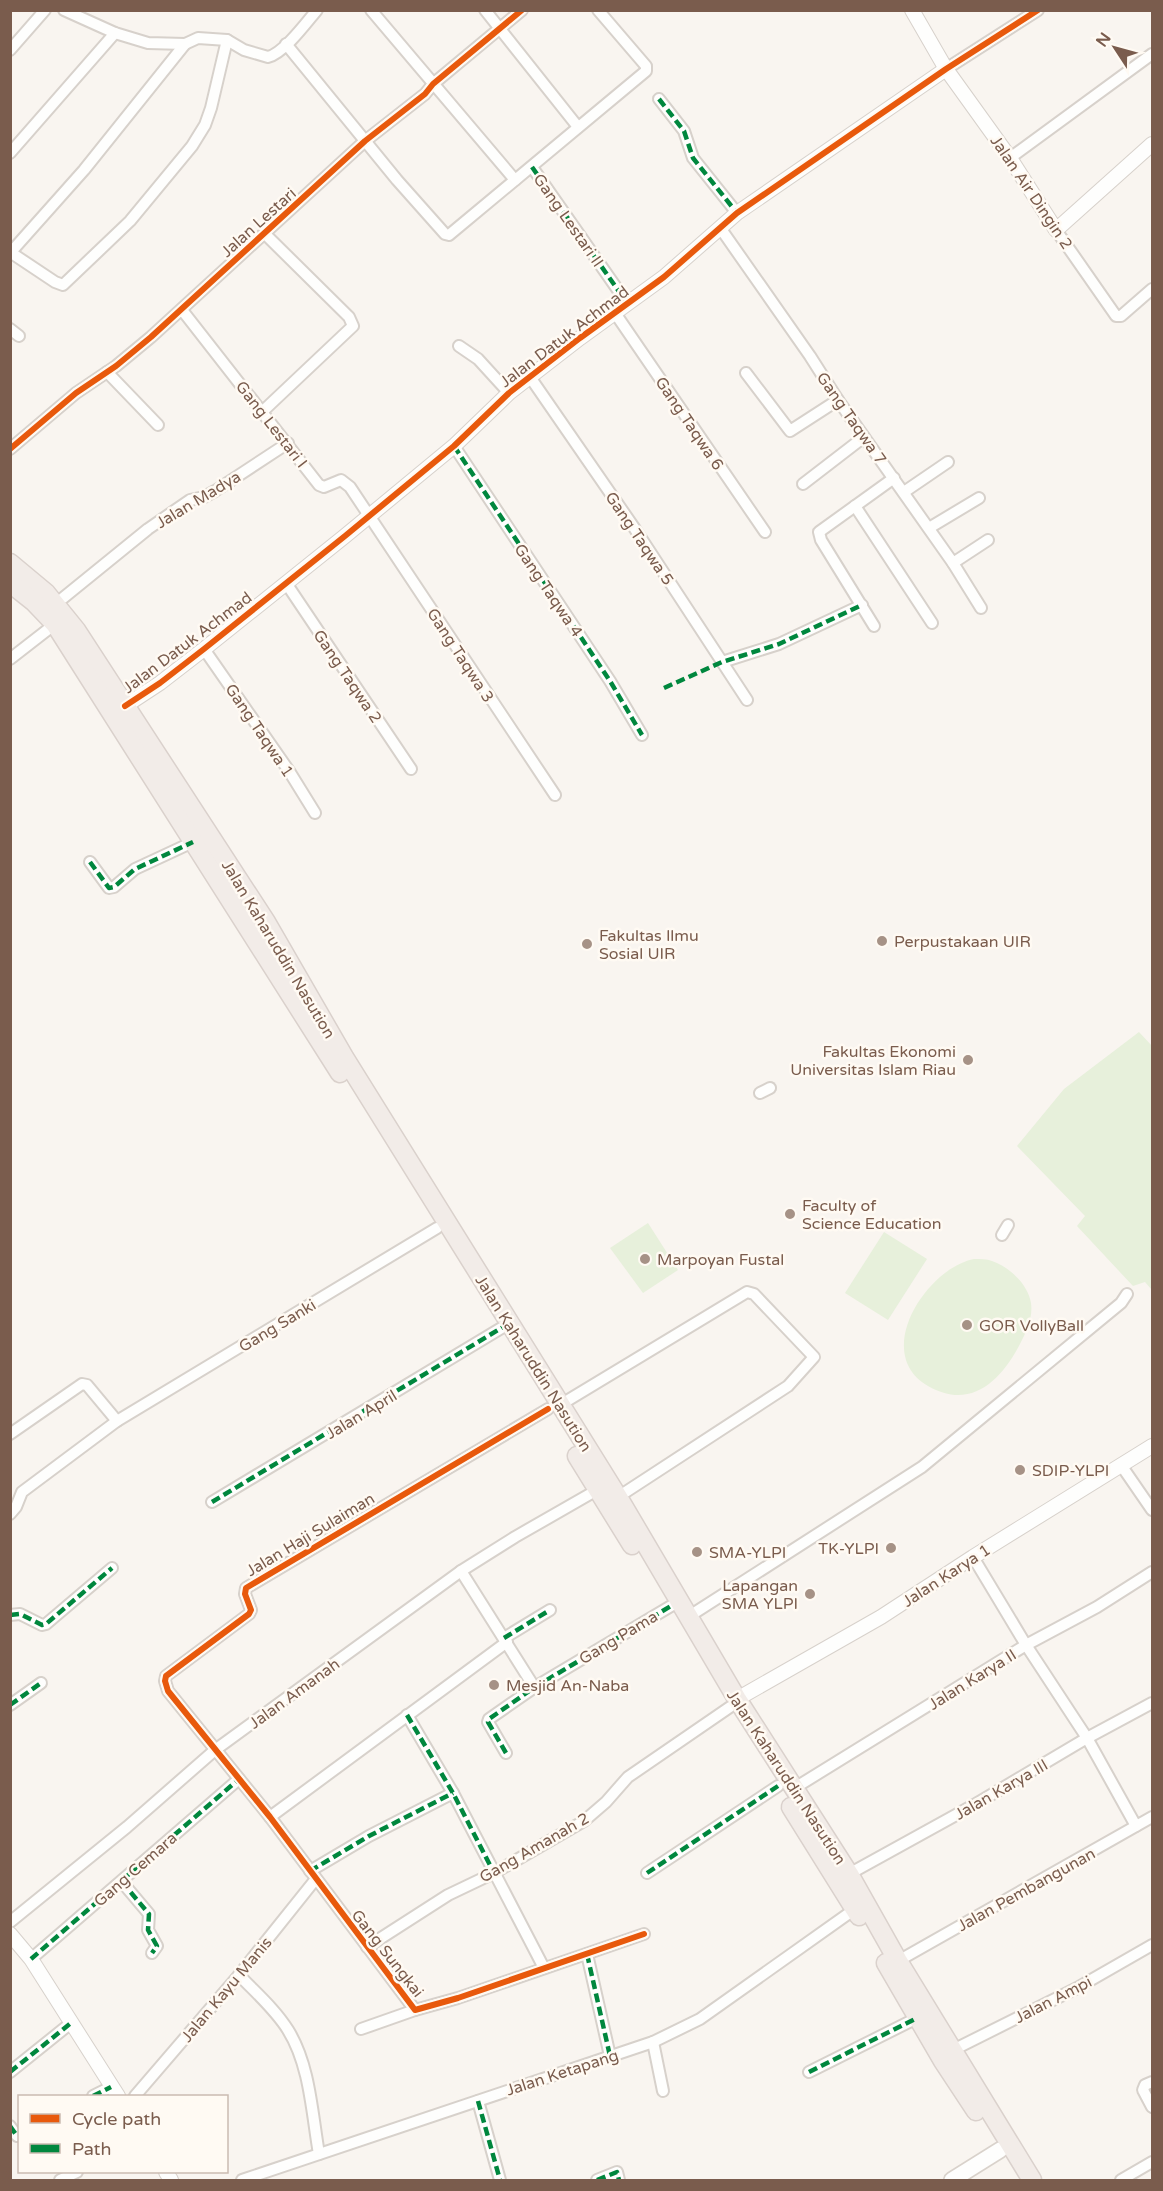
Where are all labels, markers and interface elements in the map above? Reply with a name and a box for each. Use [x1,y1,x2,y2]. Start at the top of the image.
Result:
north arrow [1085,18,1145,78]
text: N [1092,29,1116,51]
street label: Jalan Air Dingin 2 [986,132,1077,253]
street label: Gang Lestari II [529,170,608,271]
street label: Jalan Lestari [217,184,300,262]
street label: Jalan Datuk Achmad [496,282,633,392]
street label: Gang Taqwa 7 [812,368,890,469]
street label: Gang Taqwa 6 [651,373,728,474]
street label: Gang Lestari I [231,377,311,472]
street label: Jalan Madya [152,467,245,533]
street label: Gang Taqwa 5 [601,488,678,589]
street label: Gang Taqwa 4 [510,540,587,641]
street label: Jalan Datuk Achmad [119,588,256,698]
street label: Gang Taqwa 3 [422,605,498,706]
street label: Gang Taqwa 2 [309,626,386,727]
street label: Gang Taqwa 1 [221,680,298,781]
street label: Jalan Kaharuddin Nasution [217,857,339,1042]
place label: Fakultas Ilmu Sosial UIR [599,926,699,964]
place label: Perpustakaan UIR [894,932,1031,952]
marker: Perpustakaan UIR [875,934,889,948]
marker: Fakultas Ilmu Sosial UIR [580,937,594,951]
place label: Fakultas Ekonomi Universitas Islam Riau [790,1042,956,1080]
marker: Fakultas Ekonomi Universitas Islam Riau [961,1053,975,1067]
place label: Faculty of Science Education [802,1196,942,1234]
marker: Faculty of Science Education [783,1207,797,1221]
place label: Marpoyan Fustal [657,1250,784,1270]
marker: Marpoyan Fustal [638,1252,652,1266]
street label: Jalan Kaharuddin Nasution [470,1271,596,1456]
street label: Gang Sanki [235,1295,320,1357]
place label: GOR VollyBall [979,1316,1084,1336]
marker: GOR VollyBall [960,1318,974,1332]
street label: Jalan April [322,1386,401,1444]
place label: SDIP-YLPI [1032,1461,1109,1481]
marker: SDIP-YLPI [1013,1463,1027,1477]
street label: Jalan Haji Sulaiman [243,1489,378,1581]
place label: TK-YLPI [818,1539,879,1559]
street label: Jalan Karya 1 [899,1540,994,1612]
marker: TK-YLPI [884,1541,898,1555]
place label: SMA-YLPI [709,1543,786,1563]
marker: SMA-YLPI [690,1545,704,1559]
place label: Lapangan SMA YLPI [722,1576,798,1614]
marker: Lapangan SMA YLPI [803,1587,817,1601]
street label: Gang Pama [576,1607,661,1669]
street label: Jalan Karya II [925,1645,1020,1715]
street label: Jalan Amanah [245,1654,344,1733]
place label: Mesjid An-Naba [506,1676,629,1696]
marker: Mesjid An-Naba [487,1678,501,1692]
street label: Jalan Kaharuddin Nasution [722,1686,850,1869]
street label: Jalan Karya III [951,1755,1052,1825]
street label: Gang Amanah 2 [476,1808,593,1887]
street label: Gang Cemara [90,1828,181,1911]
street label: Jalan Pembangunan [954,1844,1099,1936]
street label: Gang Sungkai [347,1906,428,2002]
street label: Jalan Kayu Manis [177,1933,277,2046]
street label: Jalan Ampi [1012,1972,1095,2028]
street label: Jalan Ketapang [504,2045,621,2101]
legend [18,2095,228,2173]
text: Cycle path [72,2108,161,2130]
text: Path [72,2138,111,2160]

